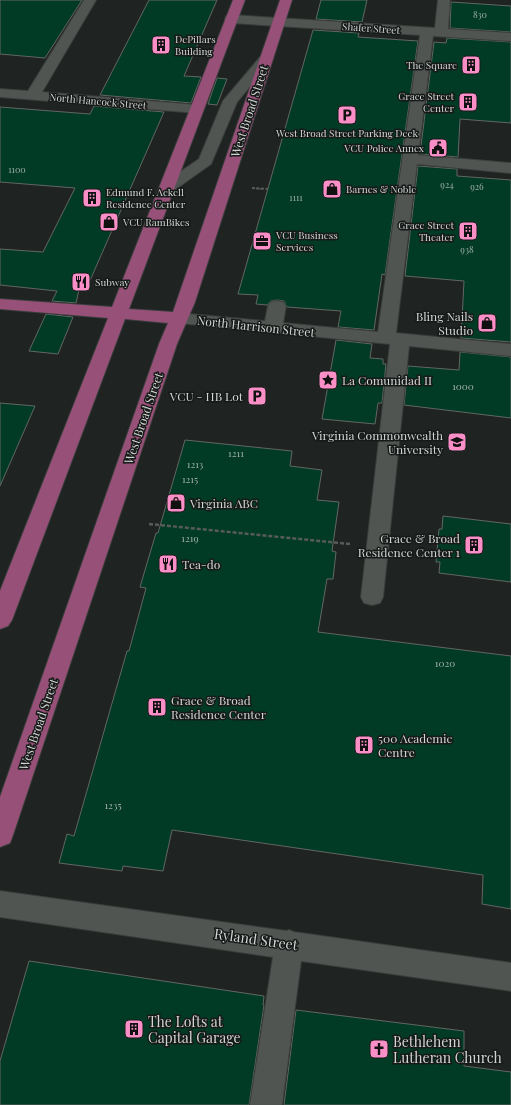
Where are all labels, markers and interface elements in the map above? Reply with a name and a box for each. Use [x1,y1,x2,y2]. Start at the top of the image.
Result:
house number: 830 [473,8,487,20]
street label: Shafer Street [342,19,401,37]
place label: DePillars Building [175,32,216,58]
building icon: DePillars Building [150,34,172,56]
building icon: The Square [460,54,482,76]
place label: The Square [406,58,457,72]
street label: West Broad Street [226,62,272,160]
place label: Grace Street Center [398,89,455,115]
street label: North Hancock Street [49,90,147,112]
building icon: Grace Street Center [457,91,479,113]
parking icon: West Broad Street Parking Deck [336,104,358,126]
place label: West Broad Street Parking Deck [275,126,418,140]
public building icon: VCU Police Annex [427,137,449,159]
place label: VCU Police Annex [343,141,425,155]
house number: 1100 [8,163,26,175]
shop icon: Barnes & Noble [321,178,343,200]
house number: 924 [440,178,454,190]
house number: 926 [470,180,484,192]
place label: Barnes & Noble [346,182,416,196]
place label: Edmund F. Ackell Residence Center [106,185,186,211]
building icon: Edmund F. Ackell Residence Center [81,187,103,209]
house number: 1111 [289,191,303,203]
shop icon: VCU RamBikes [98,211,120,233]
place label: VCU RamBikes [122,215,190,229]
place label: Grace Street Theater [398,218,455,244]
building icon: Grace Street Theater [457,220,479,242]
place label: VCU Business Services [275,228,338,254]
office icon: VCU Business Services [251,230,273,252]
house number: 938 [460,243,474,255]
restaurant icon: Subway [70,271,92,293]
place label: Subway [95,275,129,289]
place label: Bling Nails Studio [416,308,473,338]
street label: North Harrison Street [196,312,316,340]
shop icon: Bling Nails Studio [476,312,498,334]
street label: West Broad Street [120,369,166,467]
place icon: La Comunidad II [317,369,339,391]
place label: La Comunidad II [342,372,432,388]
house number: 1000 [452,379,474,393]
parking icon: VCU - HB Lot [246,385,268,407]
place label: VCU - HB Lot [169,388,244,404]
place label: Virginia Commonwealth University [311,427,443,457]
school or university icon: Virginia Commonwealth University [446,431,468,453]
house number: 1211 [228,446,244,460]
house number: 1213 [187,457,204,471]
house number: 1215 [182,472,198,486]
shop icon: Virginia ABC [165,492,187,514]
place label: Virginia ABC [189,495,258,511]
place label: Grace & Broad Residence Center 1 [358,530,461,560]
house number: 1219 [181,531,199,545]
building icon: Grace & Broad Residence Center 1 [463,534,485,556]
restaurant icon: Tea-do [157,553,179,575]
place label: Tea-do [182,556,221,572]
house number: 1020 [435,656,455,670]
street label: West Broad Street [15,675,61,773]
place label: Grace & Broad Residence Center [171,692,267,722]
building icon: Grace & Broad Residence Center [146,696,168,718]
place label: 500 Academic Centre [378,730,453,760]
building icon: 500 Academic Centre [353,734,375,756]
house number: 1235 [104,798,122,812]
street label: Ryland Street [213,924,300,954]
place label: The Lofts at Capital Garage [148,1012,241,1047]
building icon: The Lofts at Capital Garage [123,1018,145,1040]
place label: Bethlehem Lutheran Church [393,1032,502,1067]
church icon: Bethlehem Lutheran Church [368,1038,390,1060]

